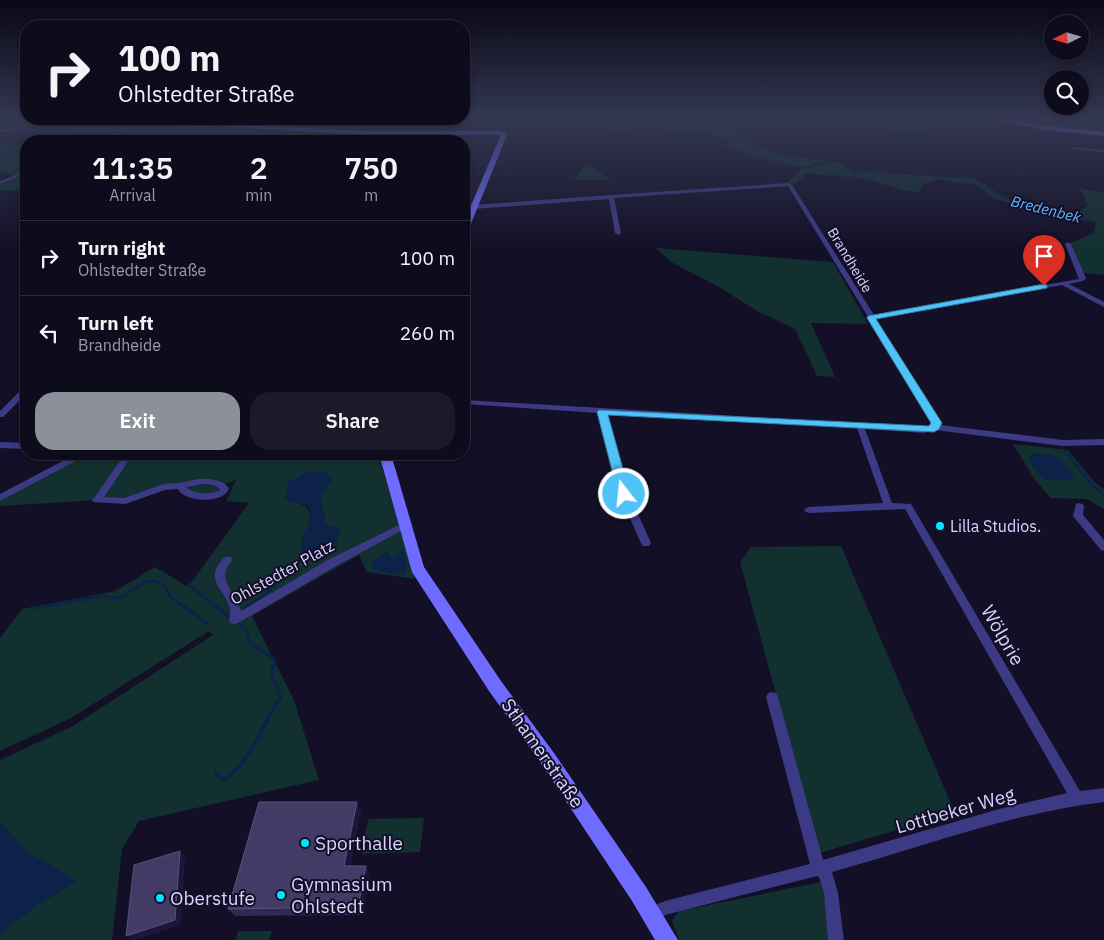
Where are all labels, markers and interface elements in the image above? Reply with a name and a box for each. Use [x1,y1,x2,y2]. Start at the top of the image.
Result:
north arrow [1044,15,1089,60]
map controls [1044,15,1089,115]
text: 100 m [118,35,221,81]
icon: right [35,40,100,105]
button: search [1044,70,1089,115]
text: Ohlstedter Straße [118,79,294,108]
text: 11:35 [92,148,173,187]
text: 2 [250,148,268,187]
text: 750 [344,148,398,187]
text: Arrival [109,185,156,205]
text: min [245,185,272,205]
text: m [364,185,378,205]
water label: Bredenbek [1009,191,1083,227]
street label: Brandheide [824,224,877,296]
pin [1023,235,1065,286]
text: Turn right [78,236,165,260]
icon: arrive [1030,242,1058,270]
icon: right [35,244,63,272]
text: 100 m [400,246,455,270]
text: Ohlstedter Straße [78,260,206,280]
text: Turn left [78,311,154,335]
icon: left [35,319,63,347]
text: 260 m [400,321,455,345]
text: Brandheide [78,335,161,355]
button: Exit [35,392,240,450]
button: Share [250,392,455,450]
position arrow [597,467,649,519]
place label: Lilla Studios. [950,516,1041,536]
marker: Lilla Studios. [934,520,946,532]
street label: Ohlstedter Platz [227,535,337,609]
street label: Wölprie [976,601,1030,669]
street label: Sthamerstraße [496,694,590,812]
street label: Lottbeker Weg [892,781,1018,839]
place label: Sporthalle [315,831,403,855]
marker: Sporthalle [299,837,311,849]
place label: Gymnasium Ohlstedt [291,872,393,918]
place label: Oberstufe [170,886,255,910]
marker: Gymnasium Ohlstedt [275,889,287,901]
marker: Oberstufe [154,892,166,904]

